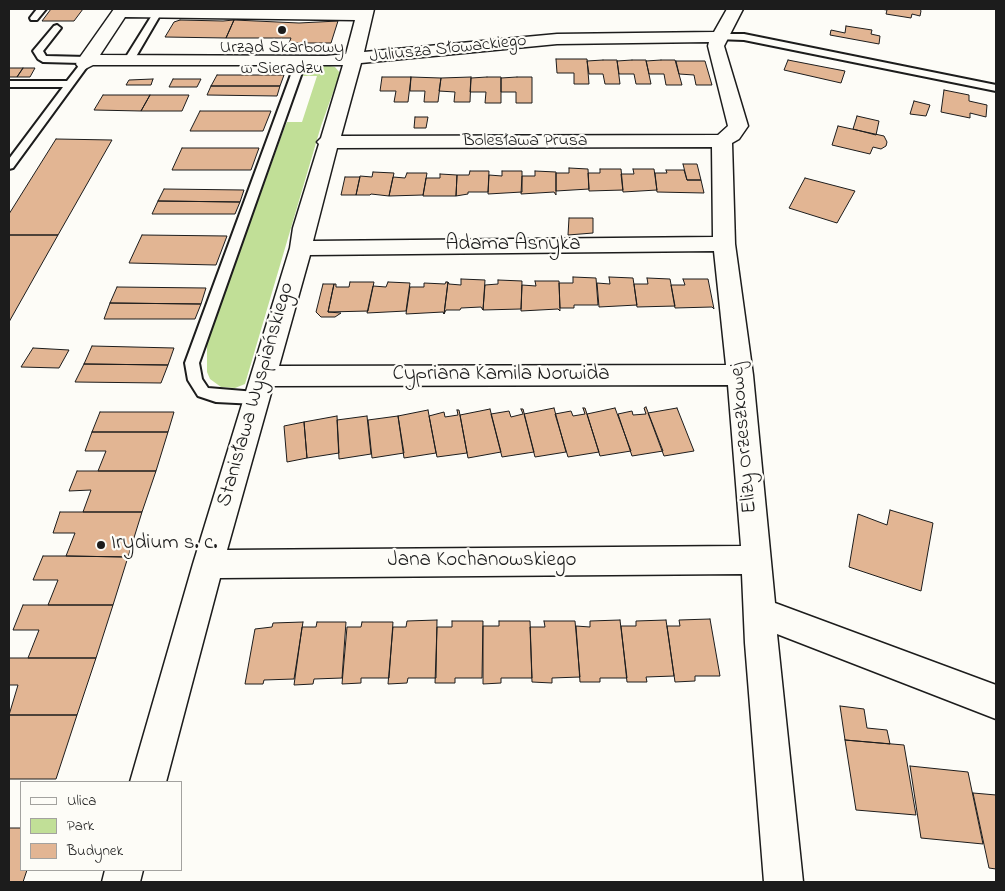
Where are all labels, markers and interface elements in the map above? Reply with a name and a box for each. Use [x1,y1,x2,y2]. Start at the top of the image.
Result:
marker: Urząd Skarbowy w Sieradzu [276,24,288,36]
street label: Juliusza Słowackiego [368,31,528,69]
place label: Urząd Skarbowy w Sieradzu [220,38,344,80]
street label: Bolesława Prusa [462,131,588,153]
street label: Adama Asnyka [445,233,581,259]
street label: Stanisława Wyspiańskiego [213,280,301,510]
street label: Elizy Orzeszkowej [726,362,764,514]
street label: Cypriana Kamila Norwida [392,363,610,389]
place label: Irydium s. c. [111,532,218,558]
marker: Irydium s. c. [95,539,107,551]
street label: Jana Kochanowskiego [388,549,576,575]
legend [20,781,182,871]
text: Ulica [67,790,96,812]
text: Park [67,815,94,837]
text: Budynek [67,840,123,862]

